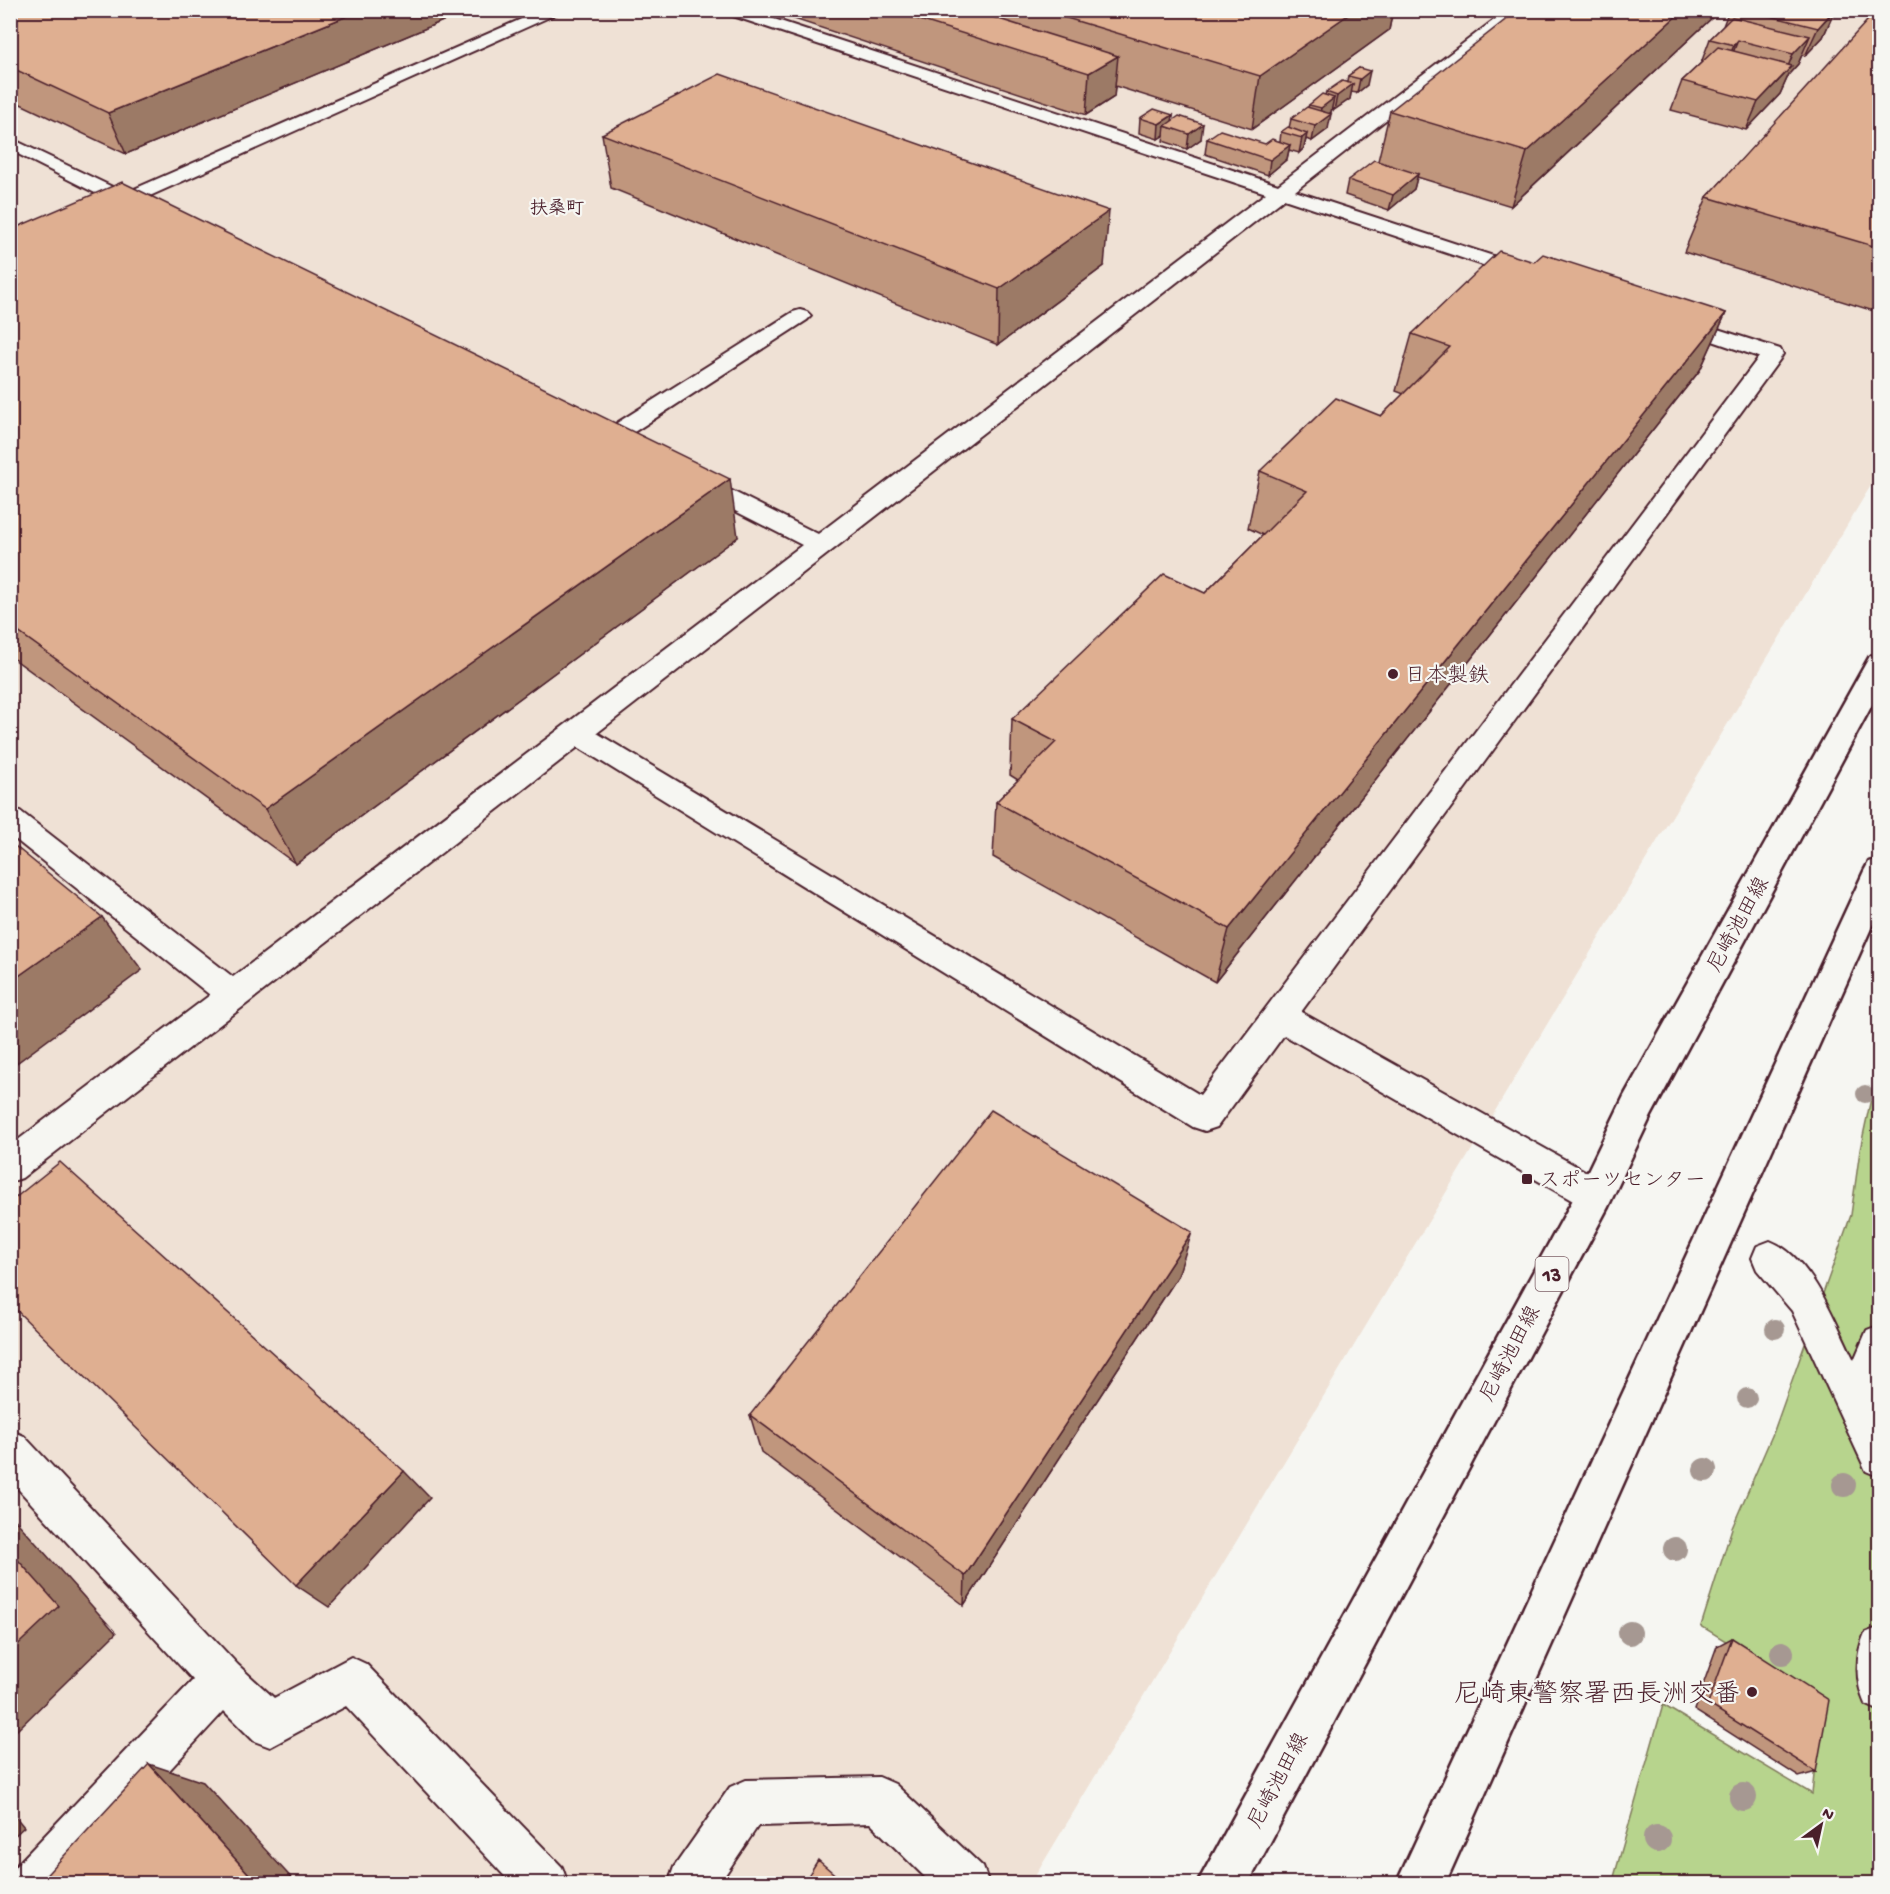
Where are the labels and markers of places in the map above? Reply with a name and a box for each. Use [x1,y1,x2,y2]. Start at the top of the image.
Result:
place label: 日本製鉄 [1405,664,1489,690]
marker: 日本製鉄 [1386,667,1400,681]
place label: スポーツセンター [1539,1170,1706,1195]
marker: スポーツセンター [1520,1172,1534,1186]
place label: 尼崎東警察署西長洲交番 [1454,1679,1740,1712]
marker: 尼崎東警察署西長洲交番 [1745,1685,1759,1699]

